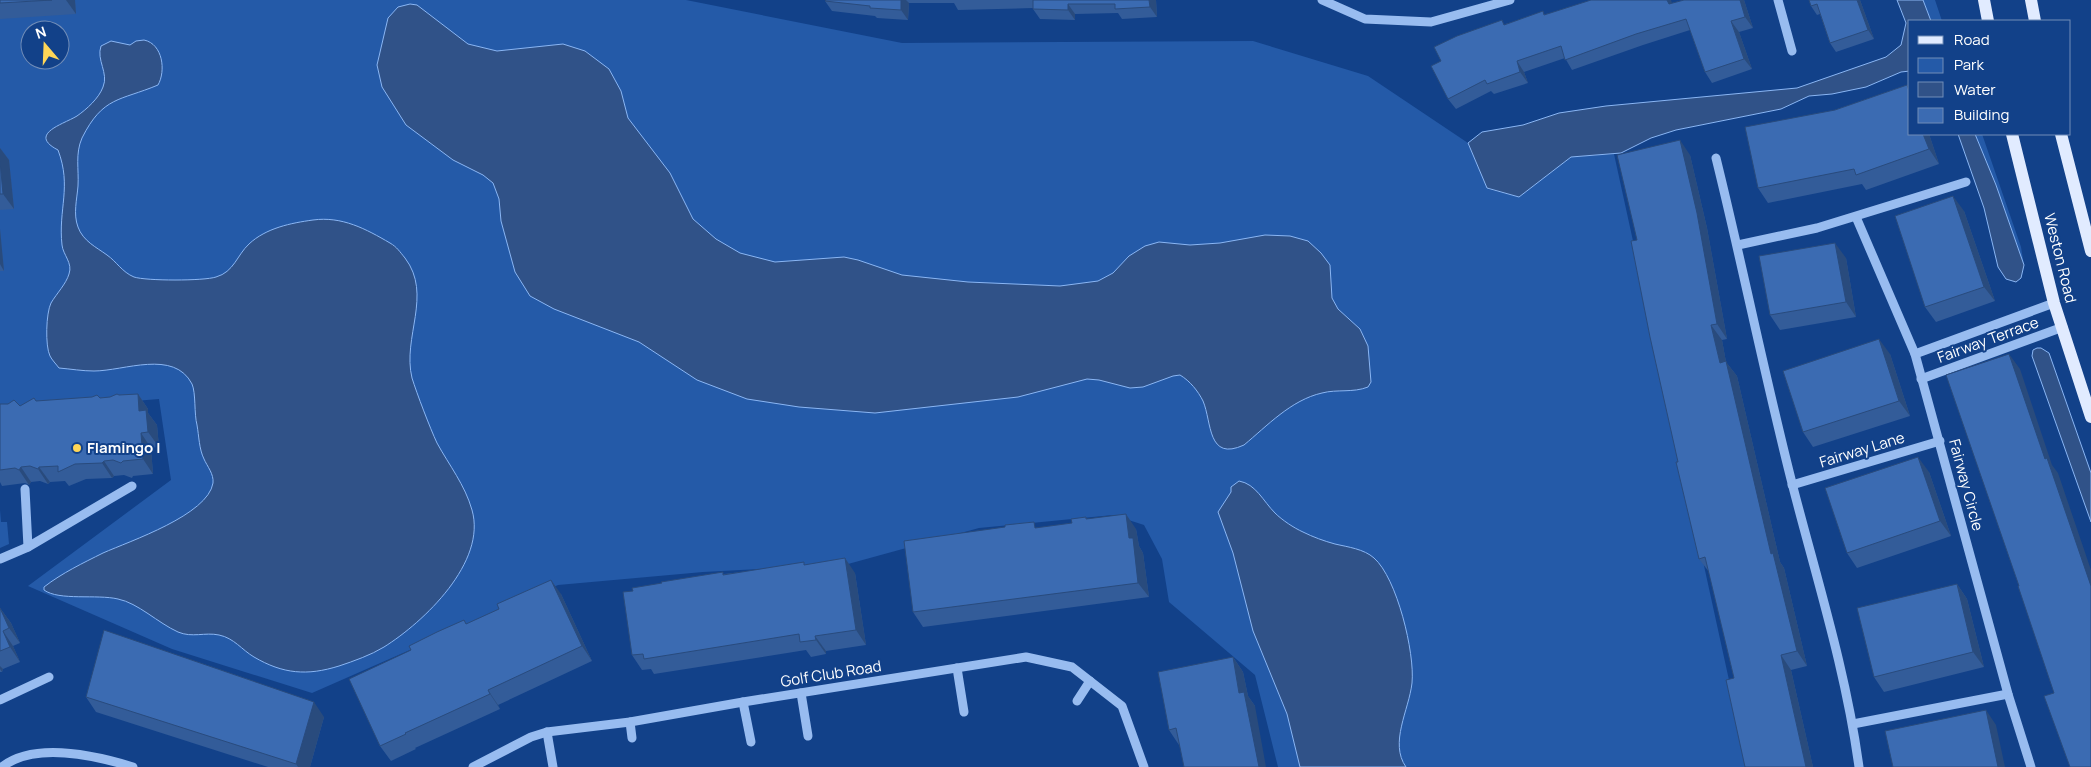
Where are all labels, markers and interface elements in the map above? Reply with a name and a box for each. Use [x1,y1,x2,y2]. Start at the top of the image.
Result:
north arrow [20,20,70,70]
legend [1908,20,2071,135]
text: N [33,22,48,43]
text: Road [1954,29,1990,50]
text: Park [1954,54,1984,75]
text: Water [1954,79,1996,100]
text: Building [1954,104,2009,125]
street label: Weston Road [2039,211,2082,305]
street label: Fairway Terrace [1934,311,2042,368]
street label: Fairway Lane [1817,427,1907,472]
place label: Flamingo I [87,437,161,458]
street label: Fairway Circle [1944,437,1989,533]
marker: Flamingo I [71,442,83,454]
street label: Golf Club Road [779,655,883,692]

